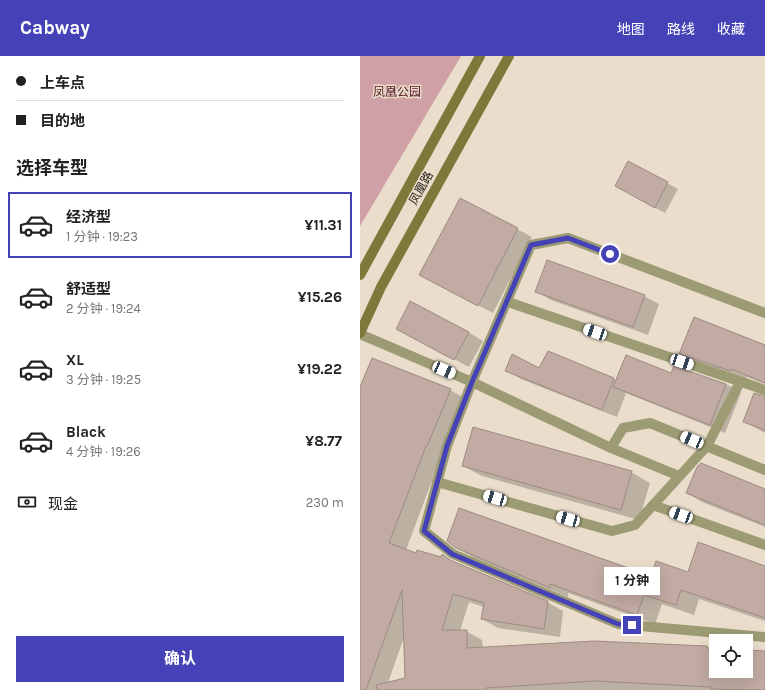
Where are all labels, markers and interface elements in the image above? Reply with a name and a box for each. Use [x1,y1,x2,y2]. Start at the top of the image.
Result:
text: Cabway [20,17,90,39]
text: 地图 [617,21,645,38]
text: 路线 [667,21,695,38]
text: 收藏 [717,21,745,38]
text: 上车点 [40,74,85,92]
park label: 凤凰公园 [373,85,421,99]
text: 目的地 [40,112,85,130]
text: 选择车型 [16,157,88,179]
street label: 凤凰路 [406,169,436,207]
icon: car [18,207,54,243]
text: 经济型 [66,208,111,226]
text: ¥11.31 [305,216,342,234]
text: 1 分钟 · 19:23 [66,229,138,244]
route start [601,245,619,263]
icon: car [18,279,54,315]
text: 舒适型 [66,280,111,298]
text: ¥15.26 [298,288,342,306]
text: 2 分钟 · 19:24 [66,301,141,316]
car [582,322,608,342]
icon: car [18,351,54,387]
text: XL [66,351,84,369]
car [669,352,695,372]
text: ¥19.22 [297,360,342,378]
car [431,360,457,380]
text: 3 分钟 · 19:25 [66,372,141,387]
icon: car [18,423,54,459]
text: Black [66,423,106,441]
car [679,430,705,450]
text: ¥8.77 [305,432,342,450]
text: 4 分钟 · 19:26 [66,444,141,459]
car [482,489,508,507]
icon: cash [16,491,38,513]
text: 现金 [48,495,78,513]
text: 230 m [306,495,344,510]
car [668,505,694,525]
car [555,510,581,528]
callout: 1 分钟 [604,567,660,595]
text: 1 分钟 [615,573,649,588]
route end [623,616,641,634]
map controls [709,634,753,678]
button: locate [709,634,753,678]
button: 确认 [16,636,344,682]

